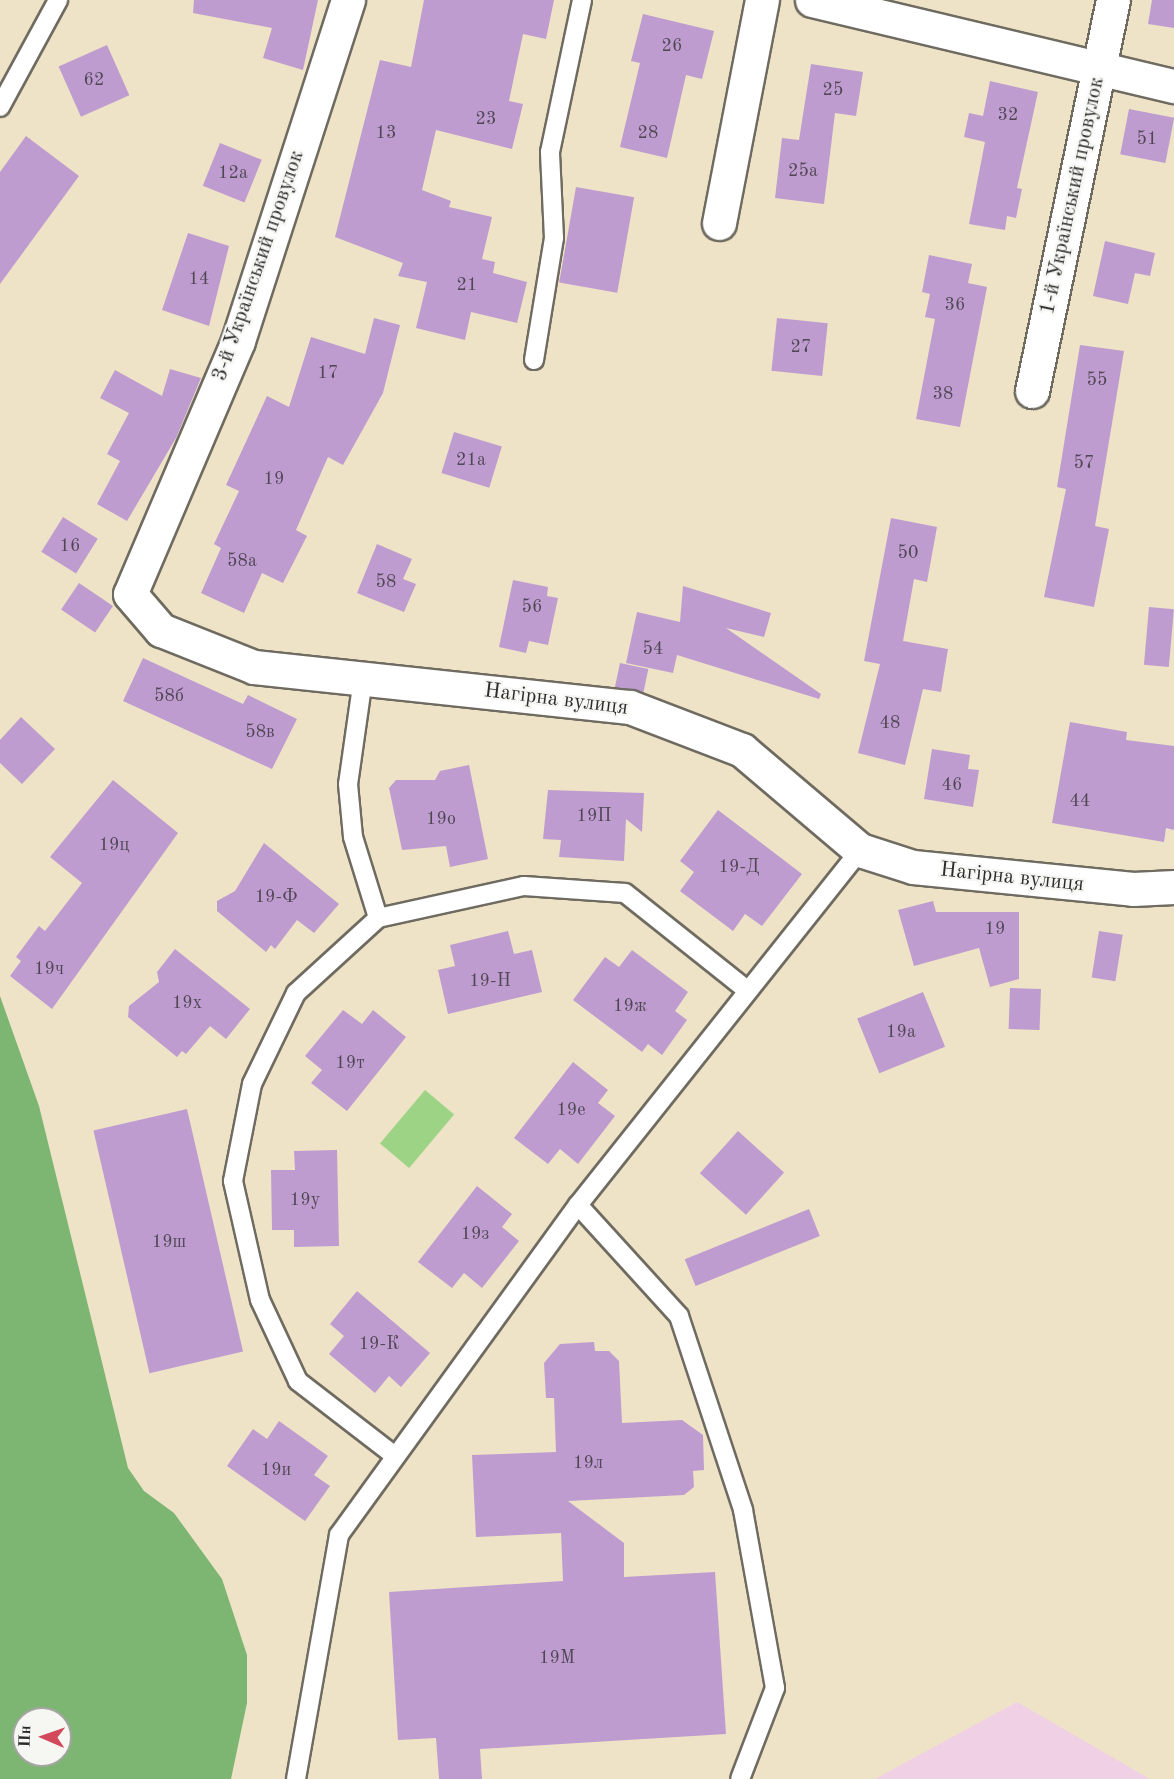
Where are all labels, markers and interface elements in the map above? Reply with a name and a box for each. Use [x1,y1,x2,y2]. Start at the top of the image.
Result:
house number: 26 [662,35,682,57]
house number: 62 [84,69,104,91]
street label: 1-й Український провулок [1036,75,1110,317]
house number: 25 [823,79,843,101]
house number: 32 [998,104,1018,126]
house number: 23 [476,108,496,130]
house number: 13 [376,122,396,144]
house number: 28 [638,122,658,144]
house number: 51 [1137,128,1157,150]
street label: 3-й Український провулок [208,148,310,384]
house number: 25а [788,160,818,182]
house number: 12а [218,162,248,184]
house number: 14 [189,268,209,290]
house number: 21 [457,274,477,296]
house number: 36 [945,294,965,316]
house number: 27 [791,336,811,358]
house number: 17 [318,362,338,384]
house number: 55 [1087,369,1107,391]
house number: 38 [933,383,953,405]
house number: 21а [456,449,486,471]
house number: 57 [1074,452,1094,474]
house number: 19 [264,468,284,490]
house number: 16 [60,535,80,557]
house number: 50 [898,542,918,564]
house number: 58а [227,550,257,572]
house number: 58 [376,571,396,593]
house number: 56 [522,596,542,618]
house number: 54 [643,638,663,660]
street label: Нагірна вулиця [483,679,629,721]
house number: 58б [154,685,184,707]
house number: 48 [880,712,900,734]
house number: 58в [245,721,275,743]
house number: 46 [942,774,962,796]
house number: 44 [1070,790,1090,812]
house number: 19П [576,805,612,827]
house number: 19о [426,808,456,830]
house number: 19ц [99,834,129,856]
house number: 19-Д [719,856,759,878]
street label: Нагірна вулиця [939,858,1085,898]
house number: 19-Ф [255,886,297,908]
house number: 19 [985,918,1005,940]
house number: 19ч [34,958,64,980]
house number: 19-Н [469,970,511,992]
house number: 19х [172,992,202,1014]
house number: 19ж [613,995,647,1017]
house number: 19а [886,1021,916,1043]
house number: 19т [335,1052,365,1074]
house number: 19е [556,1099,586,1121]
house number: 19у [290,1189,320,1211]
house number: 19з [461,1223,489,1245]
house number: 19ш [152,1231,186,1253]
house number: 19-К [359,1333,399,1355]
house number: 19л [573,1452,603,1474]
house number: 19и [261,1459,291,1481]
house number: 19М [539,1647,575,1669]
north arrow [12,1707,72,1767]
text: Пн [18,1725,34,1748]

